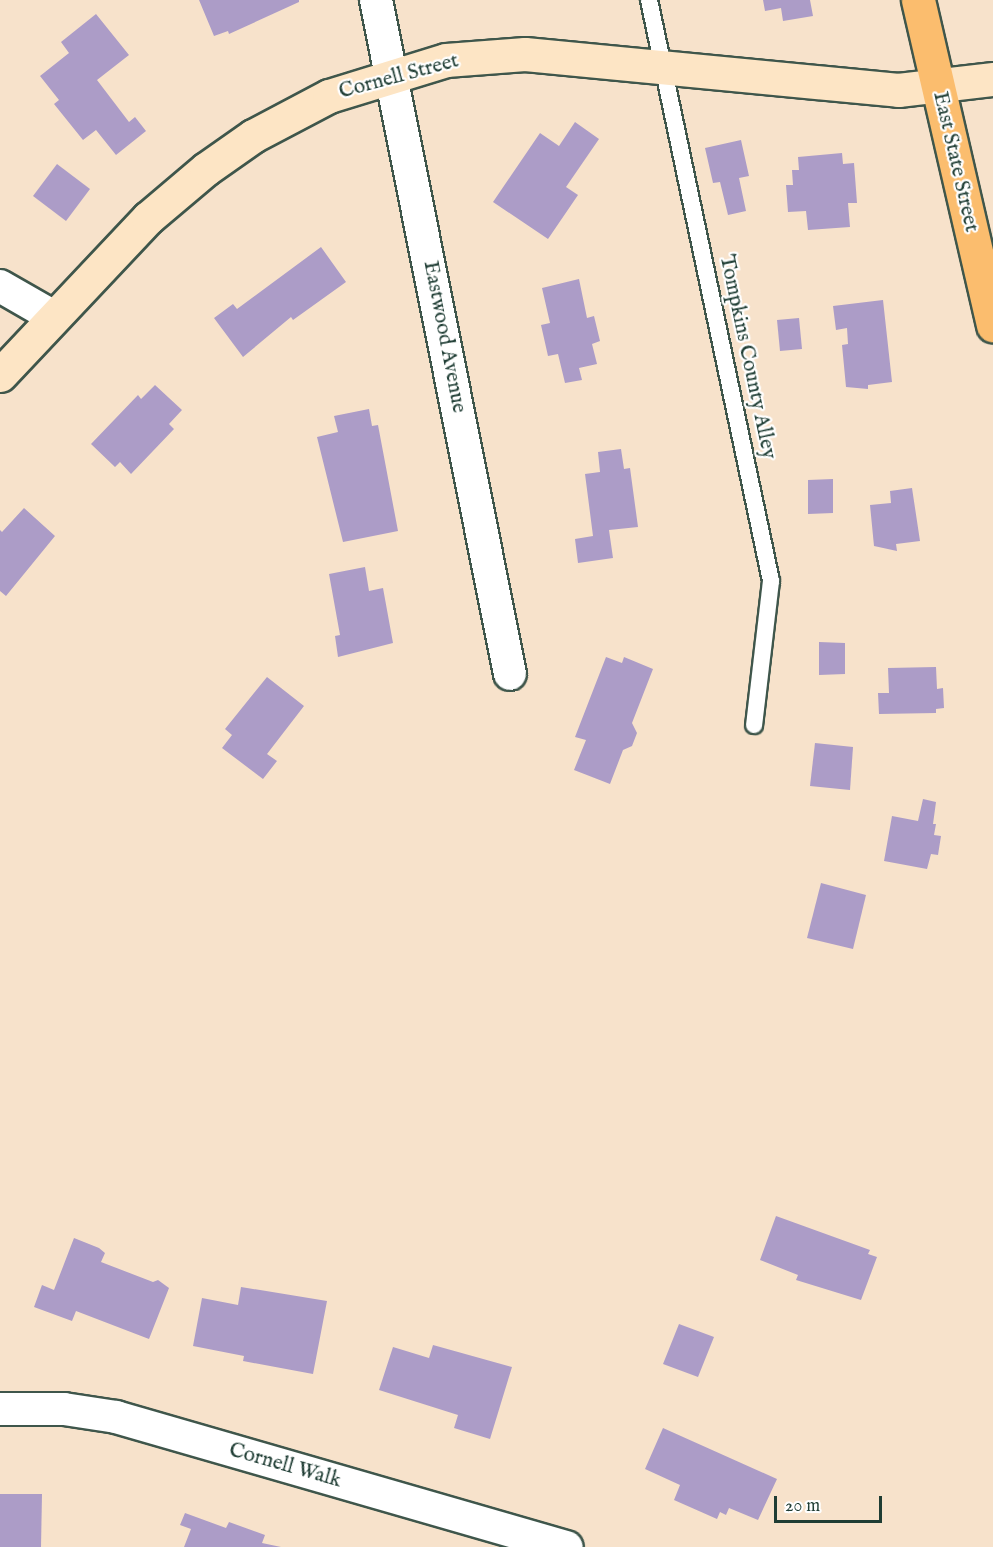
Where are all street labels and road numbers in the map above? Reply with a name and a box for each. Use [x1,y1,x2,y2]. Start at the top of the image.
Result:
street label: Cornell Street [336,49,462,105]
street label: East State Street [927,89,983,235]
street label: Tompkins County Alley [713,253,781,461]
street label: Eastwood Avenue [417,259,471,415]
street label: Cornell Walk [226,1438,344,1494]

